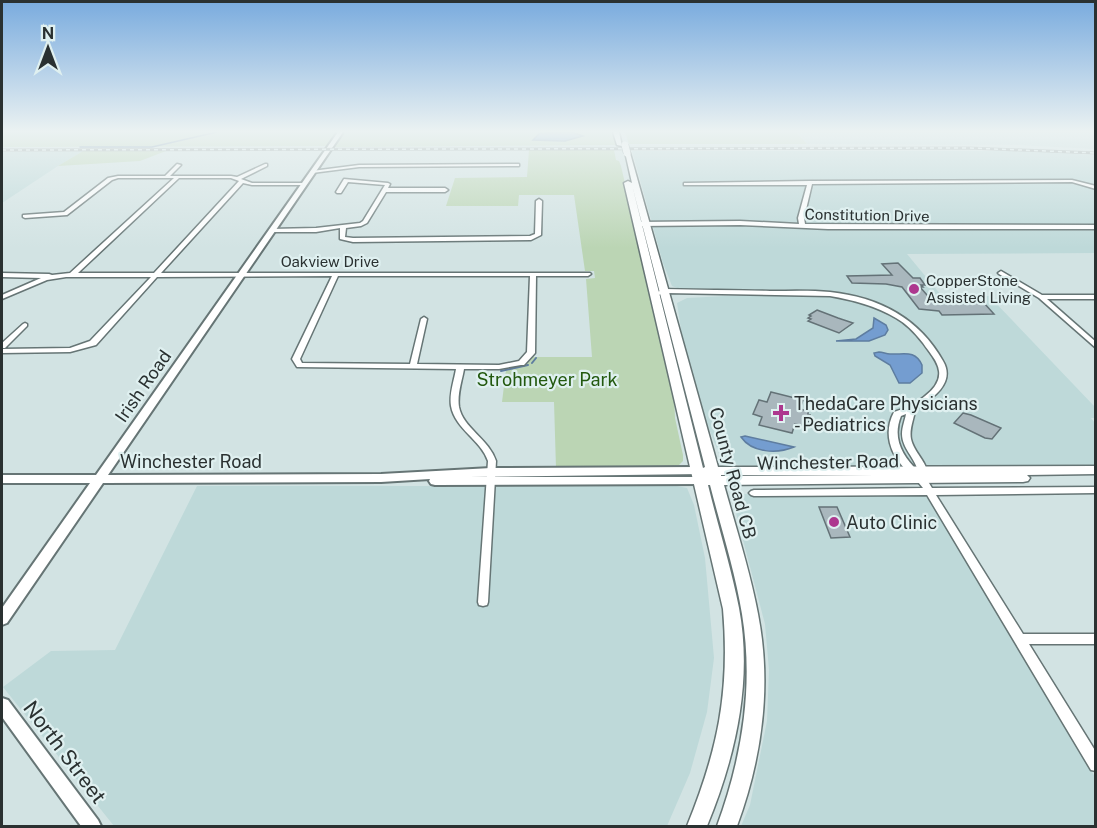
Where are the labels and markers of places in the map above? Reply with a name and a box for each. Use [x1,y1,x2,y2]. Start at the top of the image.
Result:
place label: CopperStone Assisted Living [926,272,1031,306]
marker: CopperStone Assisted Living [907,282,921,296]
place label: ThedaCare Physicians - Pediatrics [794,393,978,435]
marker: ThedaCare Physicians - Pediatrics [772,404,790,422]
place label: Auto Clinic [846,512,937,533]
marker: Auto Clinic [827,515,841,529]

